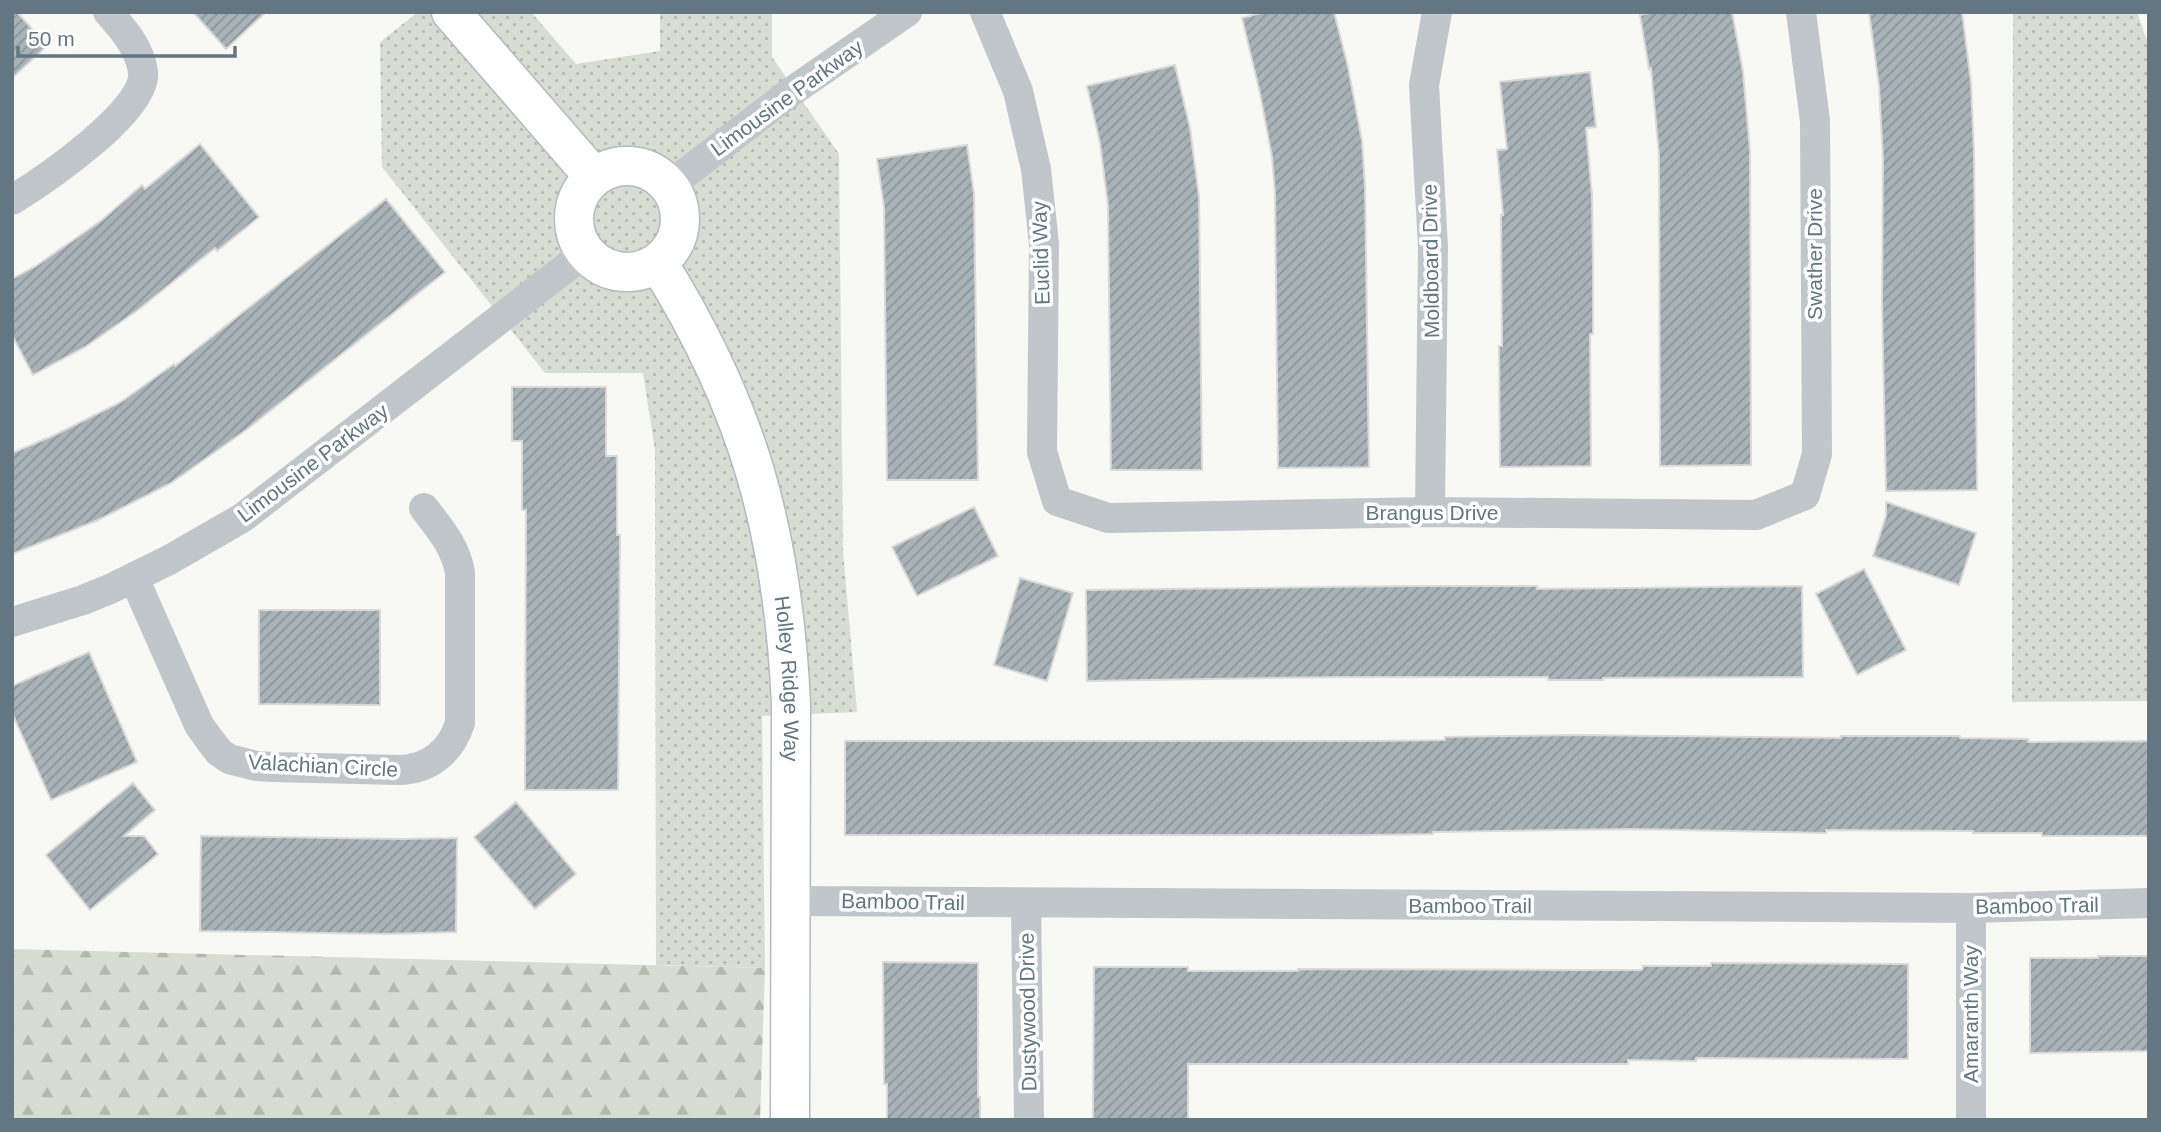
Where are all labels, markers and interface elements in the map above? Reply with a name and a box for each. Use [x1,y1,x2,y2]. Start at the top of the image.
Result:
scale bar [18,14,234,58]
text: 50 m [28,27,75,50]
street label: Limousine Parkway [706,34,868,160]
street label: Moldboard Drive [1418,184,1443,338]
street label: Swather Drive [1803,188,1826,320]
street label: Euclid Way [1027,200,1054,306]
street label: Limousine Parkway [233,398,393,527]
street label: Brangus Drive [1365,501,1499,524]
street label: Holley Ridge Way [770,594,803,762]
street label: Valachian Circle [247,750,399,781]
street label: Bamboo Trail [841,889,965,914]
street label: Bamboo Trail [1975,893,2099,918]
street label: Bamboo Trail [1408,894,1532,917]
street label: Dustywood Drive [1015,932,1040,1092]
street label: Amaranth Way [1959,944,1982,1083]

